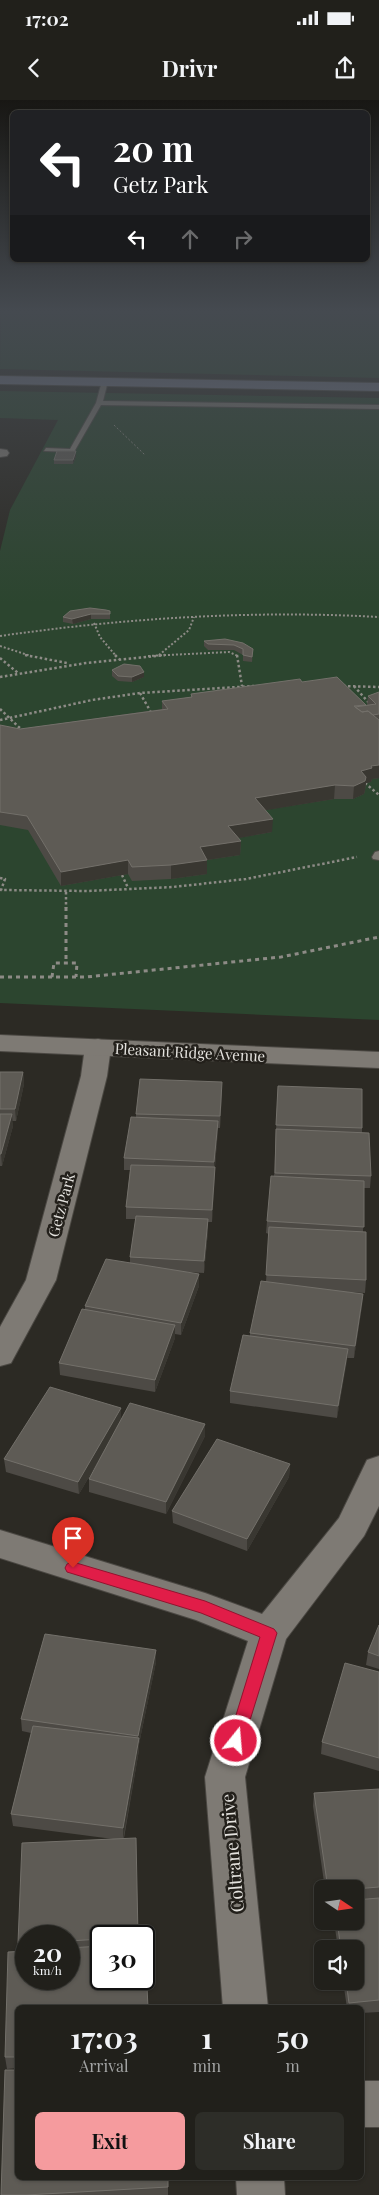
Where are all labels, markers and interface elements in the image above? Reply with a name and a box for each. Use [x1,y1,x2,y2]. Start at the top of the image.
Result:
text: 17:02 [25,5,69,31]
text: Drivr [162,53,217,83]
icon: back [20,54,48,82]
icon: share [331,54,359,82]
text: 20 m [113,124,194,171]
icon: left [30,130,95,195]
text: Getz Park [113,169,208,199]
icon: left [123,225,151,253]
icon: ahead [176,225,204,253]
icon: right [229,225,257,253]
street label: Pleasant Ridge Avenue [114,1038,266,1066]
street label: Getz Park [43,1170,79,1239]
pin [52,1517,94,1568]
icon: arrive [59,1524,87,1552]
position arrow [209,1714,261,1766]
street label: Coltrane Drive [215,1793,249,1913]
north arrow [314,1880,364,1930]
map controls [314,1880,364,1990]
speed limit sign: 30 [90,1925,155,1990]
text: 20 [33,1935,62,1968]
button: sound [314,1940,364,1990]
text: km/h [33,1962,62,1978]
text: 17:03 [70,2017,138,2057]
text: 1 [201,2017,213,2057]
text: 50 [276,2017,309,2057]
text: Arrival [79,2055,128,2076]
text: min [193,2055,221,2076]
text: m [285,2055,300,2076]
button: Exit [35,2112,185,2170]
button: Share [195,2112,344,2170]

